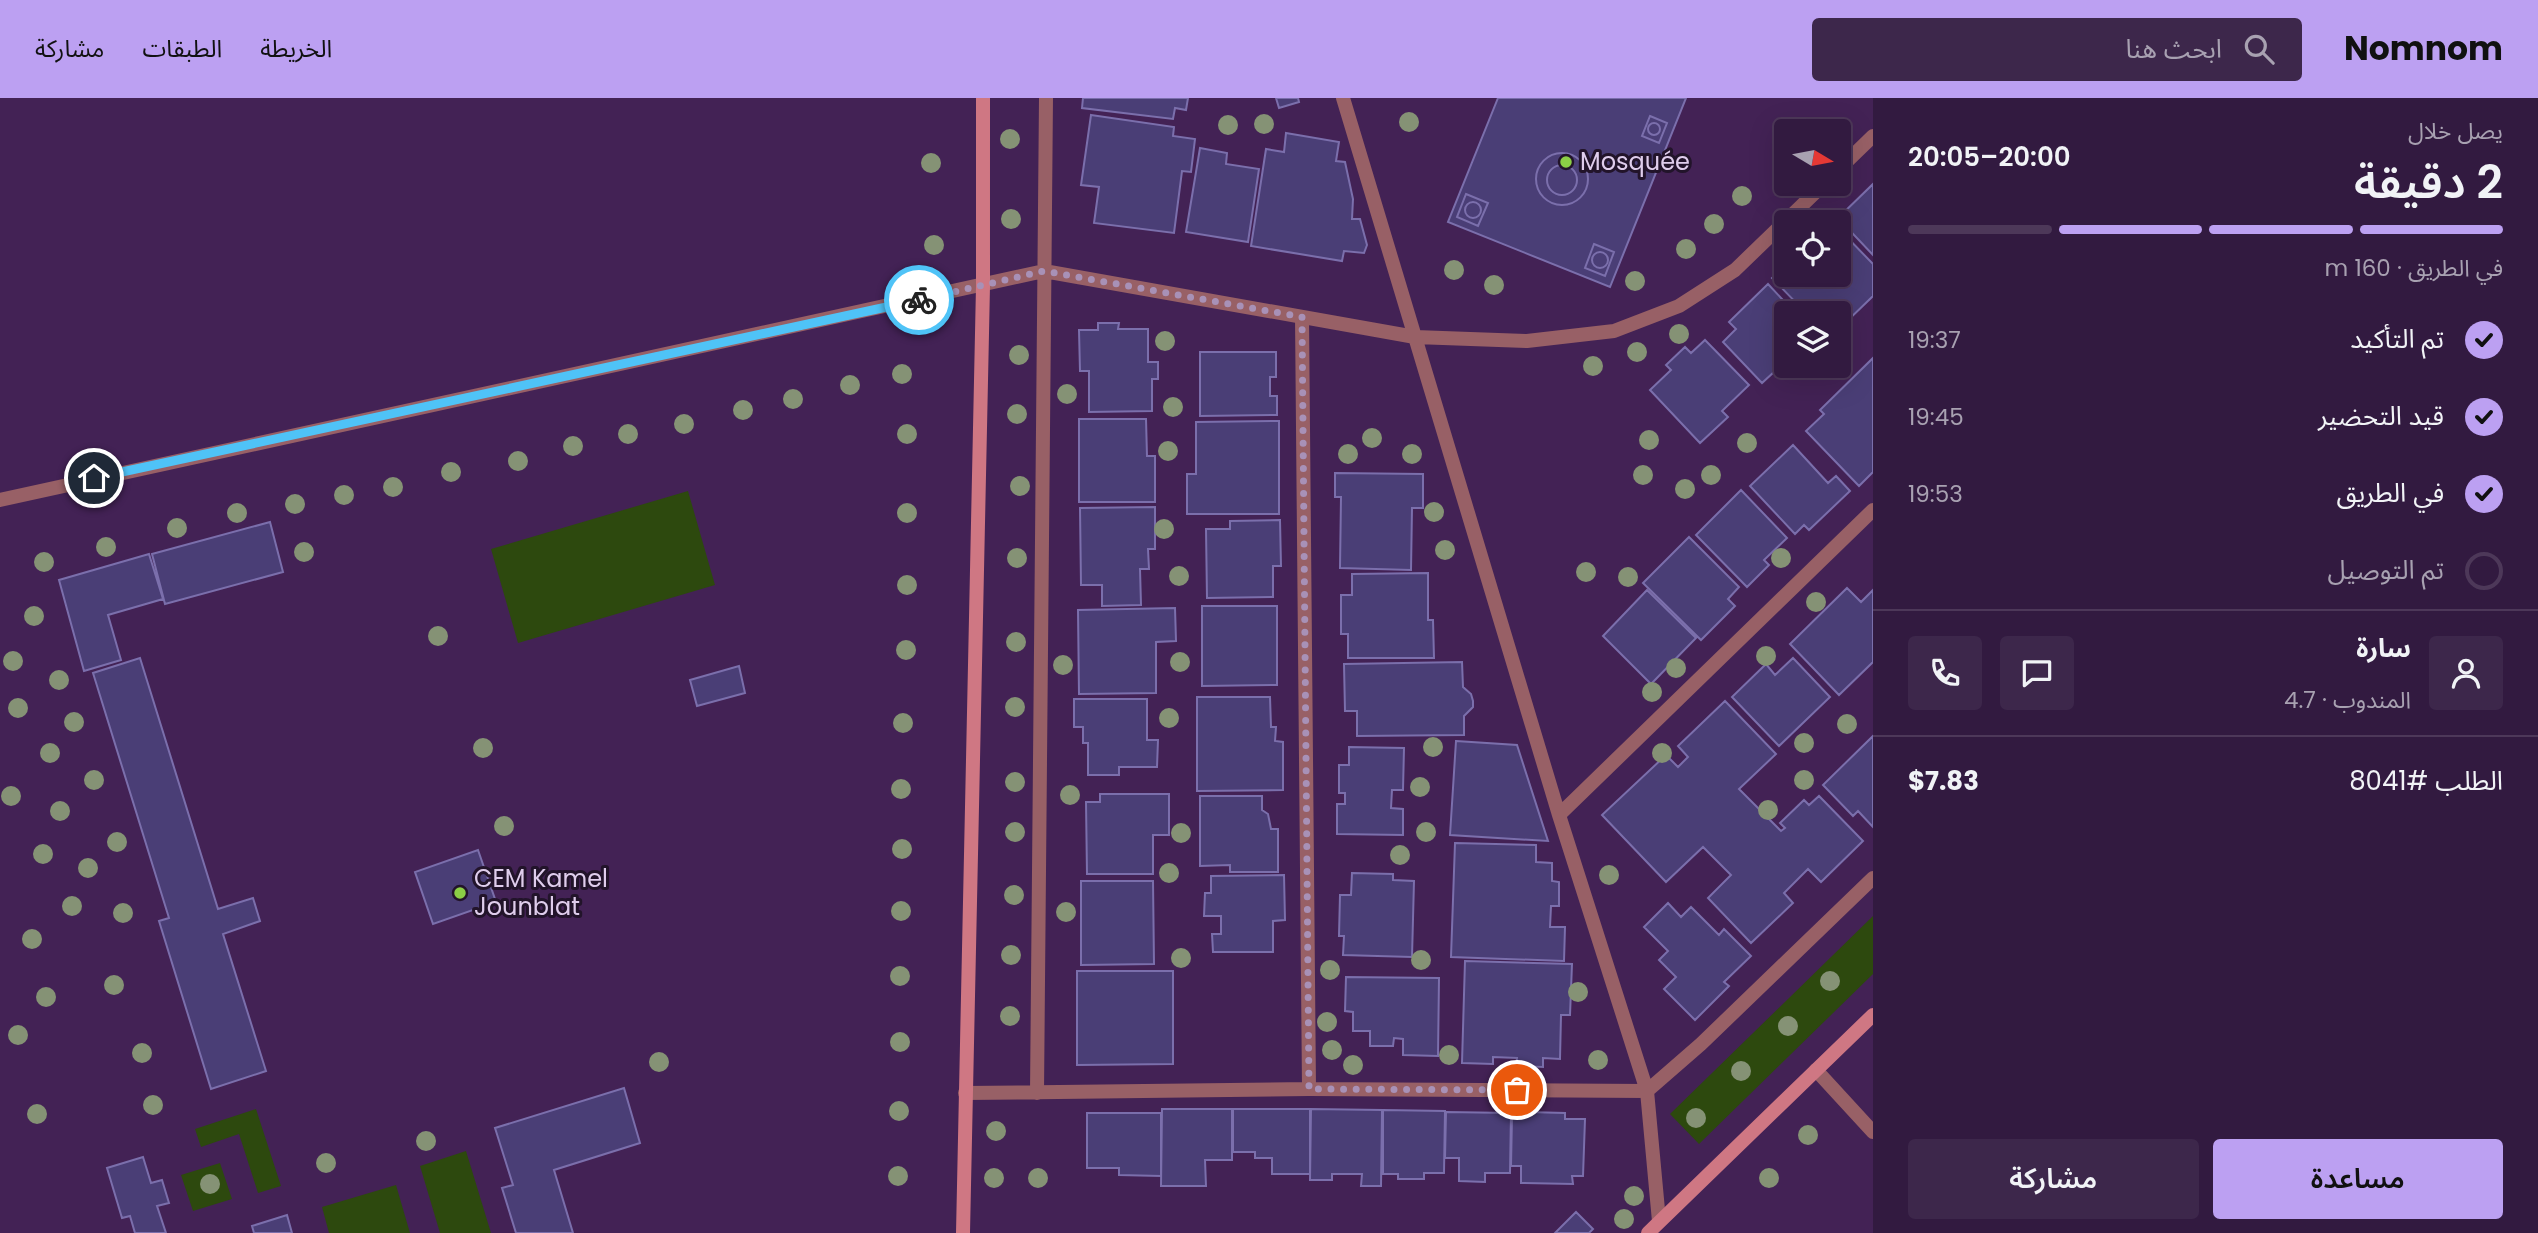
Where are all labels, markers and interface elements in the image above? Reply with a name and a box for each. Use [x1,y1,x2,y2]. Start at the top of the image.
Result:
search box [1812,18,2302,81]
text: Nomnom [2344,25,2503,72]
icon: search [2240,30,2278,68]
text: ابحث هنا [2125,31,2222,67]
text: مشاركة [35,32,104,65]
text: الطبقات [142,32,222,65]
text: الخريطة [260,32,332,65]
text: يصل خلال [2408,115,2503,147]
north arrow [1774,119,1852,196]
map controls [1774,119,1851,378]
text: 20:00–20:05 [1908,139,2071,175]
place label: Mosquée [1580,145,1690,178]
text: 2 دقيقة [2354,150,2503,214]
marker: Mosquée [1558,154,1574,170]
button: locate [1774,210,1851,287]
text: في الطريق · 160 m [2325,252,2503,284]
courier [884,265,954,335]
icon: bike [900,281,938,319]
button: layers [1774,301,1851,378]
text: تم التأكيد [2350,321,2444,357]
icon: check [2465,321,2503,359]
text: 19:37 [1908,324,1961,356]
text: قيد التحضير [2318,398,2444,434]
icon: check [2465,398,2503,436]
text: 19:45 [1908,401,1964,433]
pin [64,448,124,508]
icon: home [75,459,113,497]
text: في الطريق [2337,475,2444,511]
icon: check [2465,475,2503,513]
text: 19:53 [1908,478,1963,510]
text: تم التوصيل [2328,552,2444,588]
text: سارة [2356,630,2411,666]
button: phone [1908,636,1982,710]
button: chat [2000,636,2074,710]
button: person [2429,636,2503,710]
text: المندوب · 4.7 [2284,684,2411,716]
text: $7.83 [1908,763,1979,799]
text: الطلب #8041 [2349,763,2503,799]
place label: CEM Kamel Jounblat [474,862,608,923]
marker: CEM Kamel Jounblat [452,885,468,901]
pin [1487,1060,1547,1120]
icon: bag [1498,1071,1536,1109]
button: مشاركة [1908,1139,2199,1219]
button: مساعدة [2213,1139,2503,1219]

